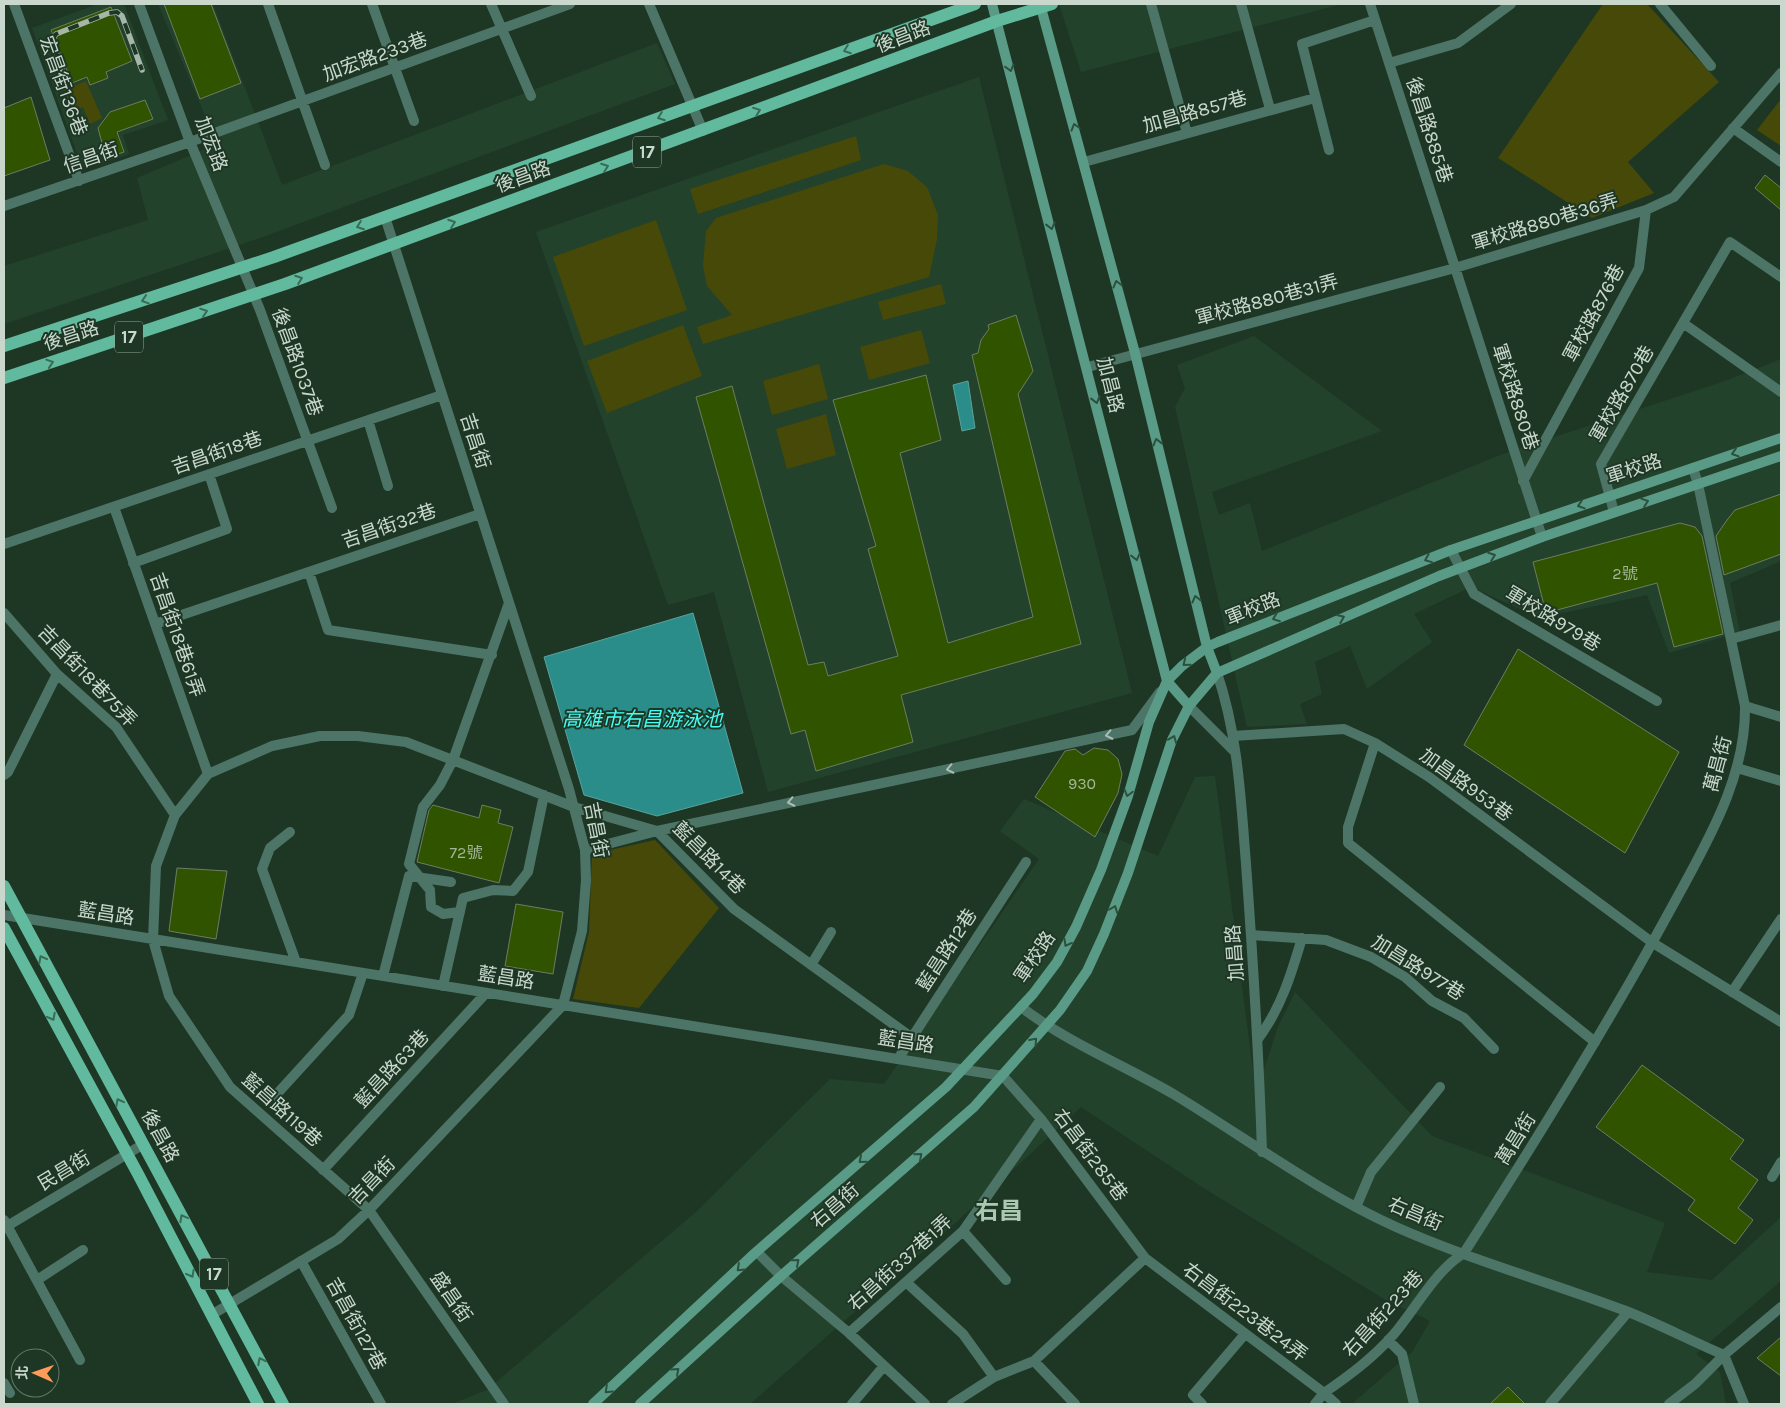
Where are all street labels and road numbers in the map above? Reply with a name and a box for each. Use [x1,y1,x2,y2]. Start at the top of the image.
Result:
street label: 後昌路 [872,17,934,57]
street label: 加宏路233巷 [320,28,430,86]
street label: 宏昌街136巷 [35,33,91,139]
street label: 後昌路885巷 [1402,74,1456,186]
street label: 加昌路857巷 [1140,87,1250,137]
street label: 加宏路 [191,113,231,175]
road number: 17 [633,136,661,168]
street label: 信昌街 [60,138,122,178]
street label: 後昌路 [492,157,554,197]
street label: 軍校路880巷36弄 [1469,189,1621,255]
street label: 軍校路876巷 [1559,260,1629,366]
street label: 軍校路880巷31弄 [1193,270,1341,330]
street label: 後昌路1037巷 [267,305,327,419]
street label: 後昌路 [40,317,102,355]
road number: 17 [115,322,143,352]
street label: 軍校路880巷 [1487,341,1543,453]
street label: 軍校路870巷 [1586,342,1658,446]
street label: 加昌路 [1092,355,1128,415]
street label: 吉昌街 [456,410,494,472]
street label: 吉昌街18巷 [169,427,265,479]
street label: 軍校路 [1603,450,1665,488]
street label: 吉昌街32巷 [339,500,439,552]
street label: 吉昌街18巷61弄 [145,570,209,700]
street label: 軍校路979巷 [1501,582,1605,656]
street label: 軍校路 [1222,588,1284,630]
street label: 吉昌街18巷75弄 [33,621,141,731]
street label: 萬昌街 [1700,734,1736,794]
street label: 加昌路953巷 [1415,744,1517,826]
street label: 吉昌街 [580,800,612,860]
street label: 藍昌路14巷 [668,817,750,899]
street label: 藍昌路 [76,899,136,929]
street label: 藍昌路12巷 [912,905,982,995]
street label: 加昌路 [1222,924,1248,982]
street label: 軍校路 [1010,927,1060,987]
street label: 加昌路977巷 [1368,931,1468,1005]
street label: 藍昌路 [476,963,536,993]
street label: 藍昌路63巷 [350,1026,434,1112]
street label: 藍昌路 [876,1027,936,1057]
street label: 藍昌路119巷 [238,1069,326,1151]
street label: 右昌街285巷 [1048,1105,1132,1205]
street label: 後昌路 [137,1106,183,1166]
street label: 萬昌街 [1492,1109,1540,1169]
street label: 民昌街 [34,1147,94,1195]
street label: 吉昌街 [344,1153,400,1209]
street label: 右昌街 [806,1179,864,1233]
street label: 右昌街 [1384,1193,1446,1235]
street label: 右昌街337巷1弄 [843,1210,957,1316]
road number: 17 [200,1258,228,1290]
street label: 右昌街223巷24弄 [1179,1258,1311,1366]
street label: 右昌街223巷 [1338,1266,1428,1362]
street label: 盛昌街 [426,1267,476,1327]
street label: 吉昌街127巷 [322,1274,390,1374]

